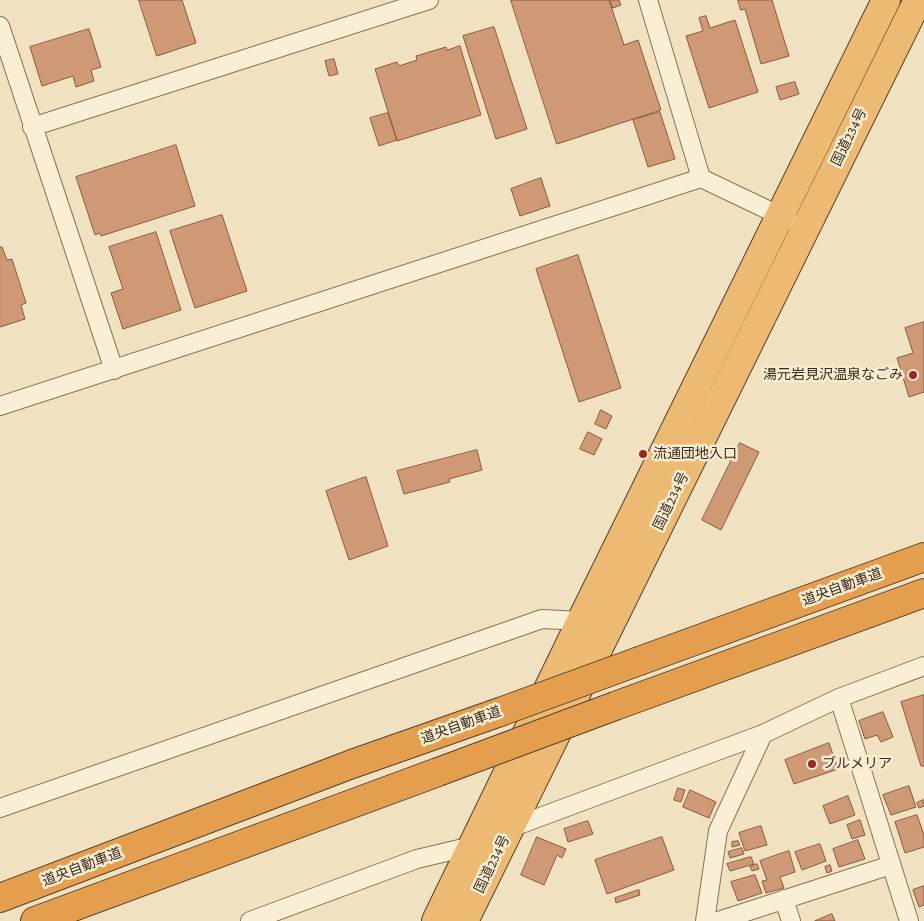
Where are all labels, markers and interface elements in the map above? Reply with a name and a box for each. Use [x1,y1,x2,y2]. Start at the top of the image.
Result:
street label: 国道234号 [828,105,870,169]
place label: 湯元岩見沢温泉なごみ [763,367,903,383]
marker: 湯元岩見沢温泉なごみ [907,369,919,381]
place label: 流通団地入口 [653,446,737,462]
marker: 流通団地入口 [637,448,649,460]
street label: 国道234号 [650,469,692,533]
street label: 道央自動車道 [800,565,884,609]
street label: 道央自動車道 [419,703,503,747]
place label: ブルメリア [822,756,892,772]
marker: ブルメリア [806,758,818,770]
street label: 国道234号 [471,832,513,896]
street label: 道央自動車道 [40,844,124,890]

